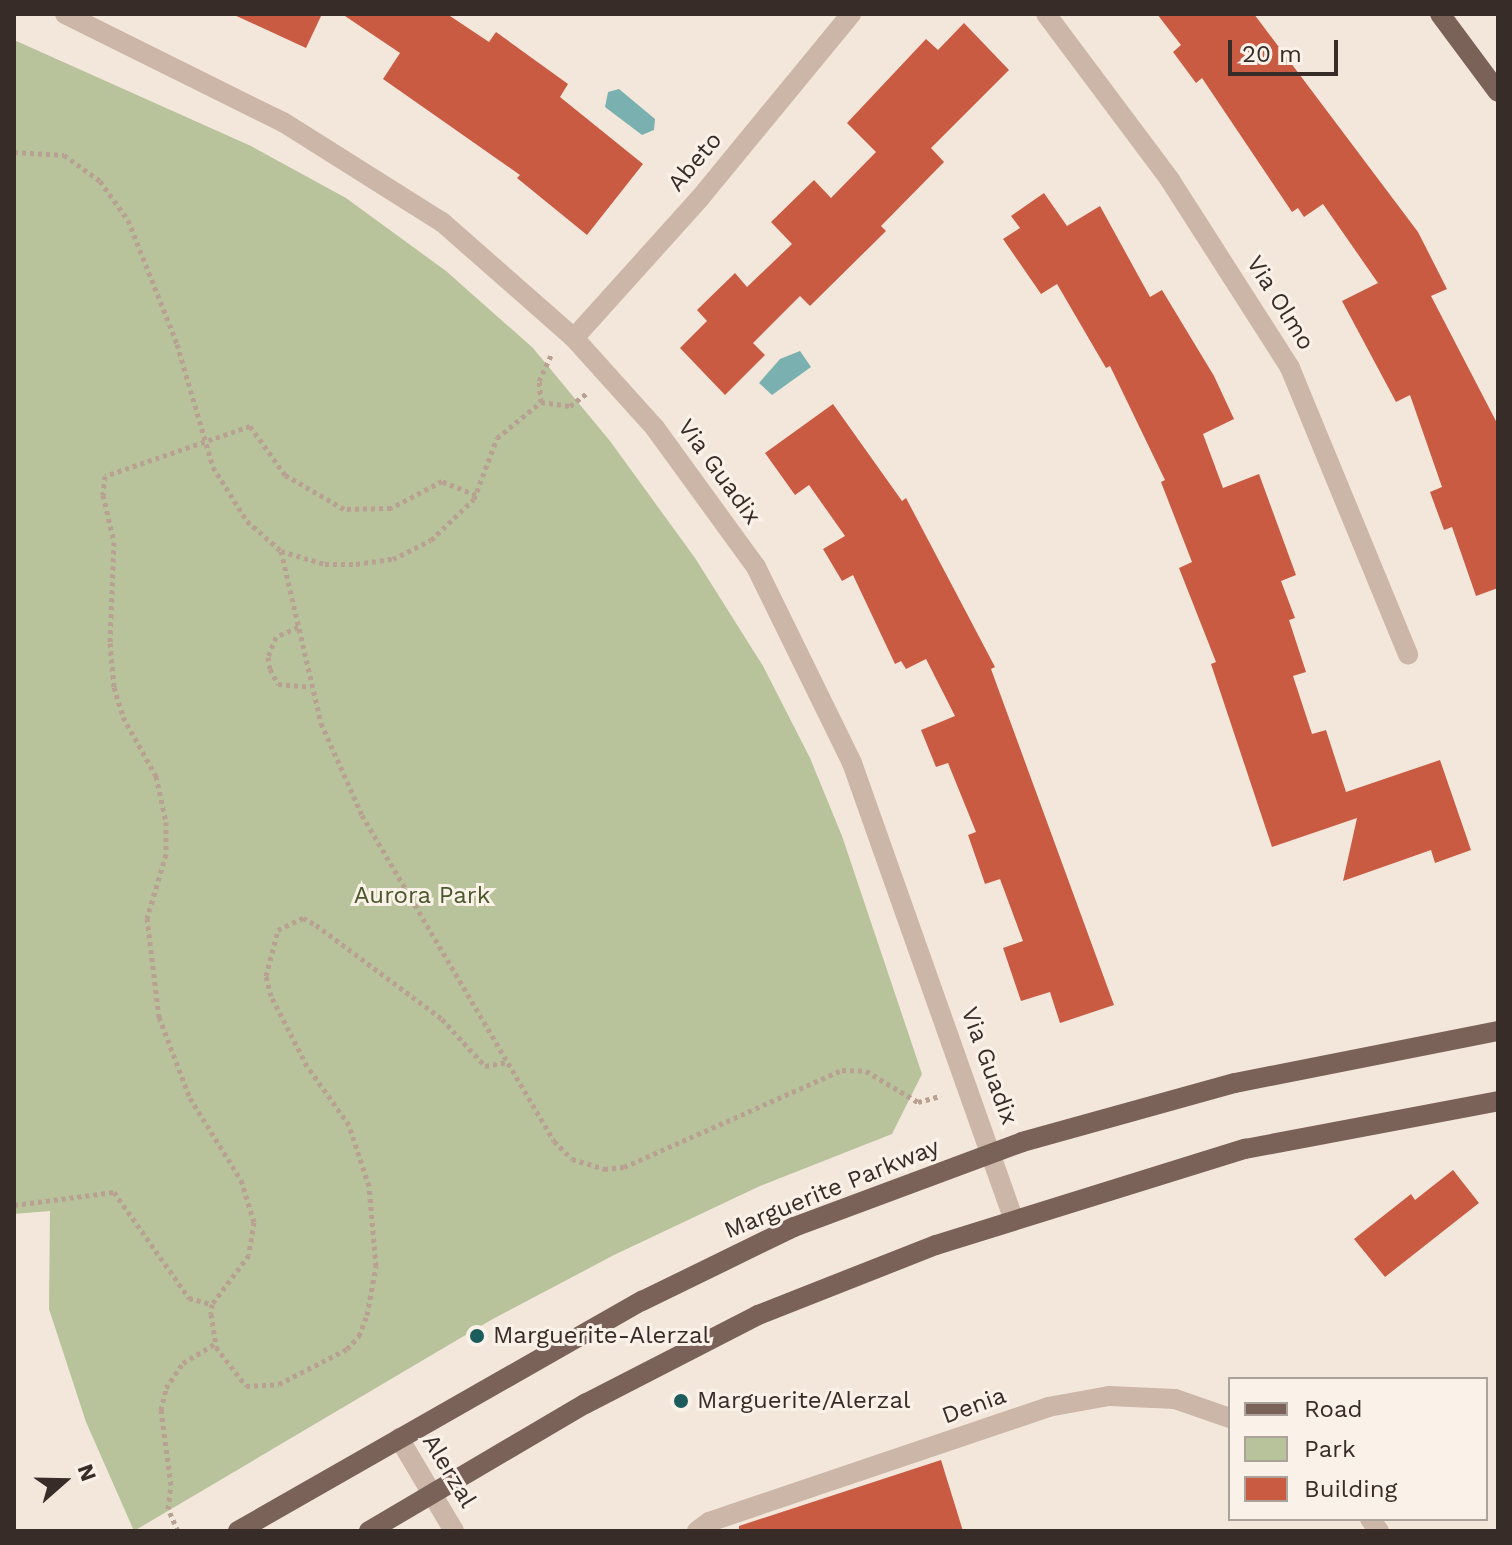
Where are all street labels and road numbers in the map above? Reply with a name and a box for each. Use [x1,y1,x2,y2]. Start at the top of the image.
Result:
street label: Abeto [662,126,728,198]
street label: Via Olmo [1240,250,1320,356]
street label: Via Guadix [671,413,767,531]
street label: Via Guadix [954,1003,1024,1129]
street label: Marguerite Parkway [720,1133,944,1245]
street label: Denia [938,1381,1010,1431]
street label: Alerzal [416,1429,482,1513]

